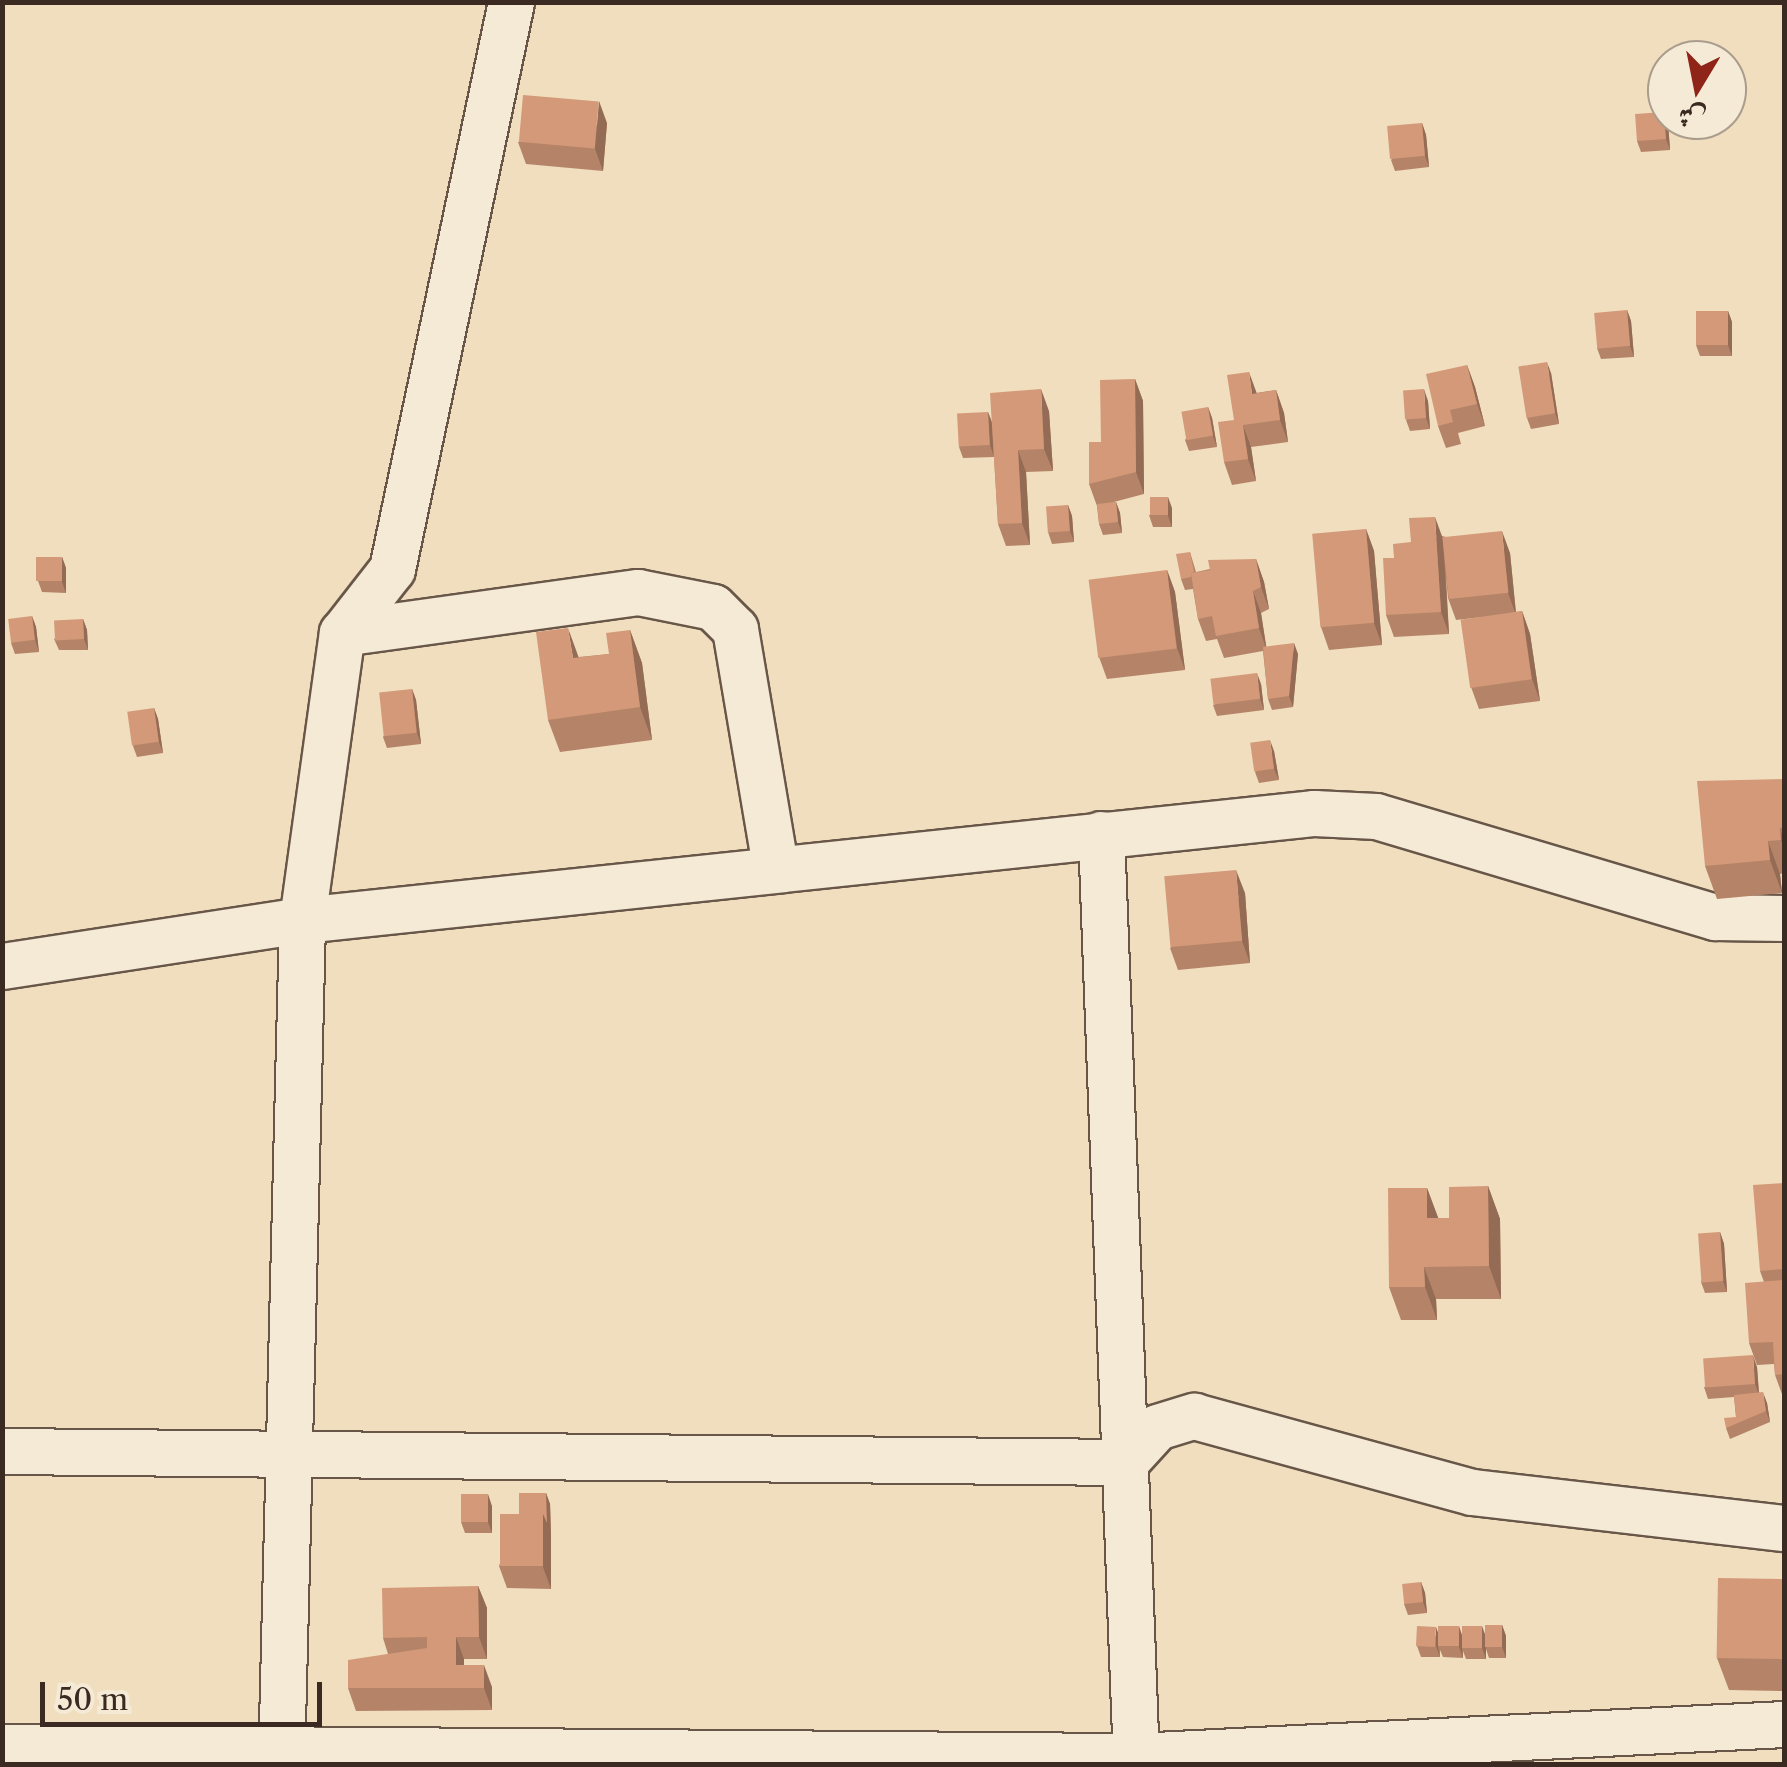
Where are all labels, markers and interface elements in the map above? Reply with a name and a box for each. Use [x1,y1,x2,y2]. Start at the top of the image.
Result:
north arrow [1647,40,1747,140]
text: ش [1676,98,1709,137]
scale bar [45,1662,328,1724]
text: 50 m [57,1681,128,1718]

